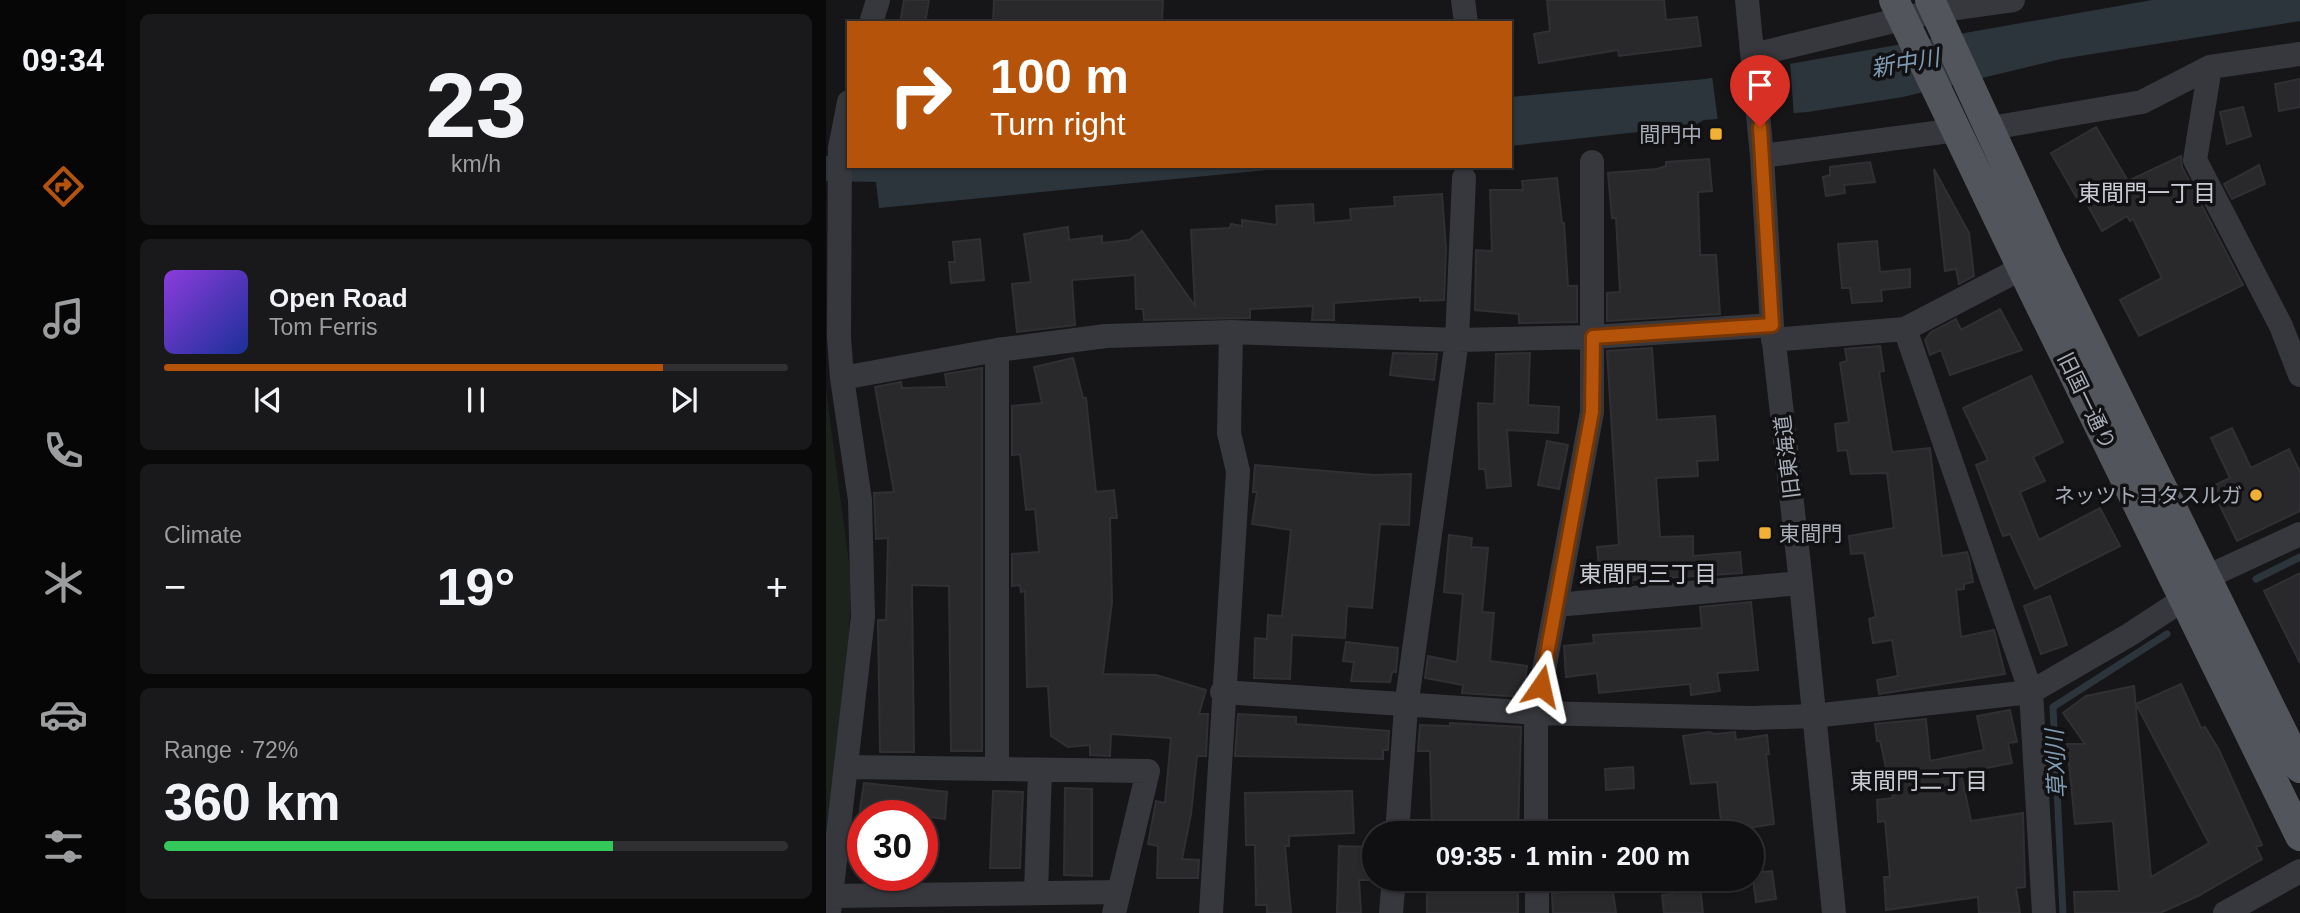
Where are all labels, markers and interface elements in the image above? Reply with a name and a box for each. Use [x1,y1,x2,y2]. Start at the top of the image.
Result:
text: 09:34 [22,42,104,78]
water label: 新中川 [1869,44,1944,82]
icon: right [875,49,966,140]
text: 100 m [990,49,1129,103]
text: 23 [425,55,527,156]
pin [1730,55,1790,127]
icon: arrive [1741,66,1779,104]
text: Turn right [990,106,1126,142]
place label: 間門中 [1639,123,1702,146]
marker: 間門中 [1708,126,1724,142]
text: km/h [451,151,501,177]
icon: directions [39,162,88,211]
district label: 東間門一丁目 [2078,180,2216,206]
text: Open Road [269,283,408,313]
icon: music [39,294,88,343]
text: Tom Ferris [269,314,378,340]
street label: 旧国一通り [2054,349,2120,453]
icon: previous [249,381,287,419]
icon: pause [457,381,495,419]
icon: next [665,381,703,419]
street label: 旧東海道 [1770,414,1804,500]
icon: phone [39,426,88,475]
place label: ネッツトヨタスルガ [2054,484,2242,507]
marker: ネッツトヨタスルガ [2248,487,2264,503]
text: Climate [164,522,242,548]
place label: 東間門 [1779,522,1842,545]
marker: 東間門 [1757,525,1773,541]
icon: climate [39,558,88,607]
text: 19° [437,558,515,616]
district label: 東間門三丁目 [1579,561,1717,587]
text: − [164,566,186,608]
text: + [766,566,788,608]
position arrow [1504,649,1578,723]
icon: car [39,690,88,739]
water label: 草刈川 [2041,726,2071,799]
text: Range · 72% [164,737,298,763]
district label: 東間門二丁目 [1850,768,1988,794]
text: 360 km [164,773,340,831]
speed limit sign: 30 [847,800,938,891]
icon: filters [39,822,88,871]
text: 09:35 · 1 min · 200 m [1436,841,1690,871]

